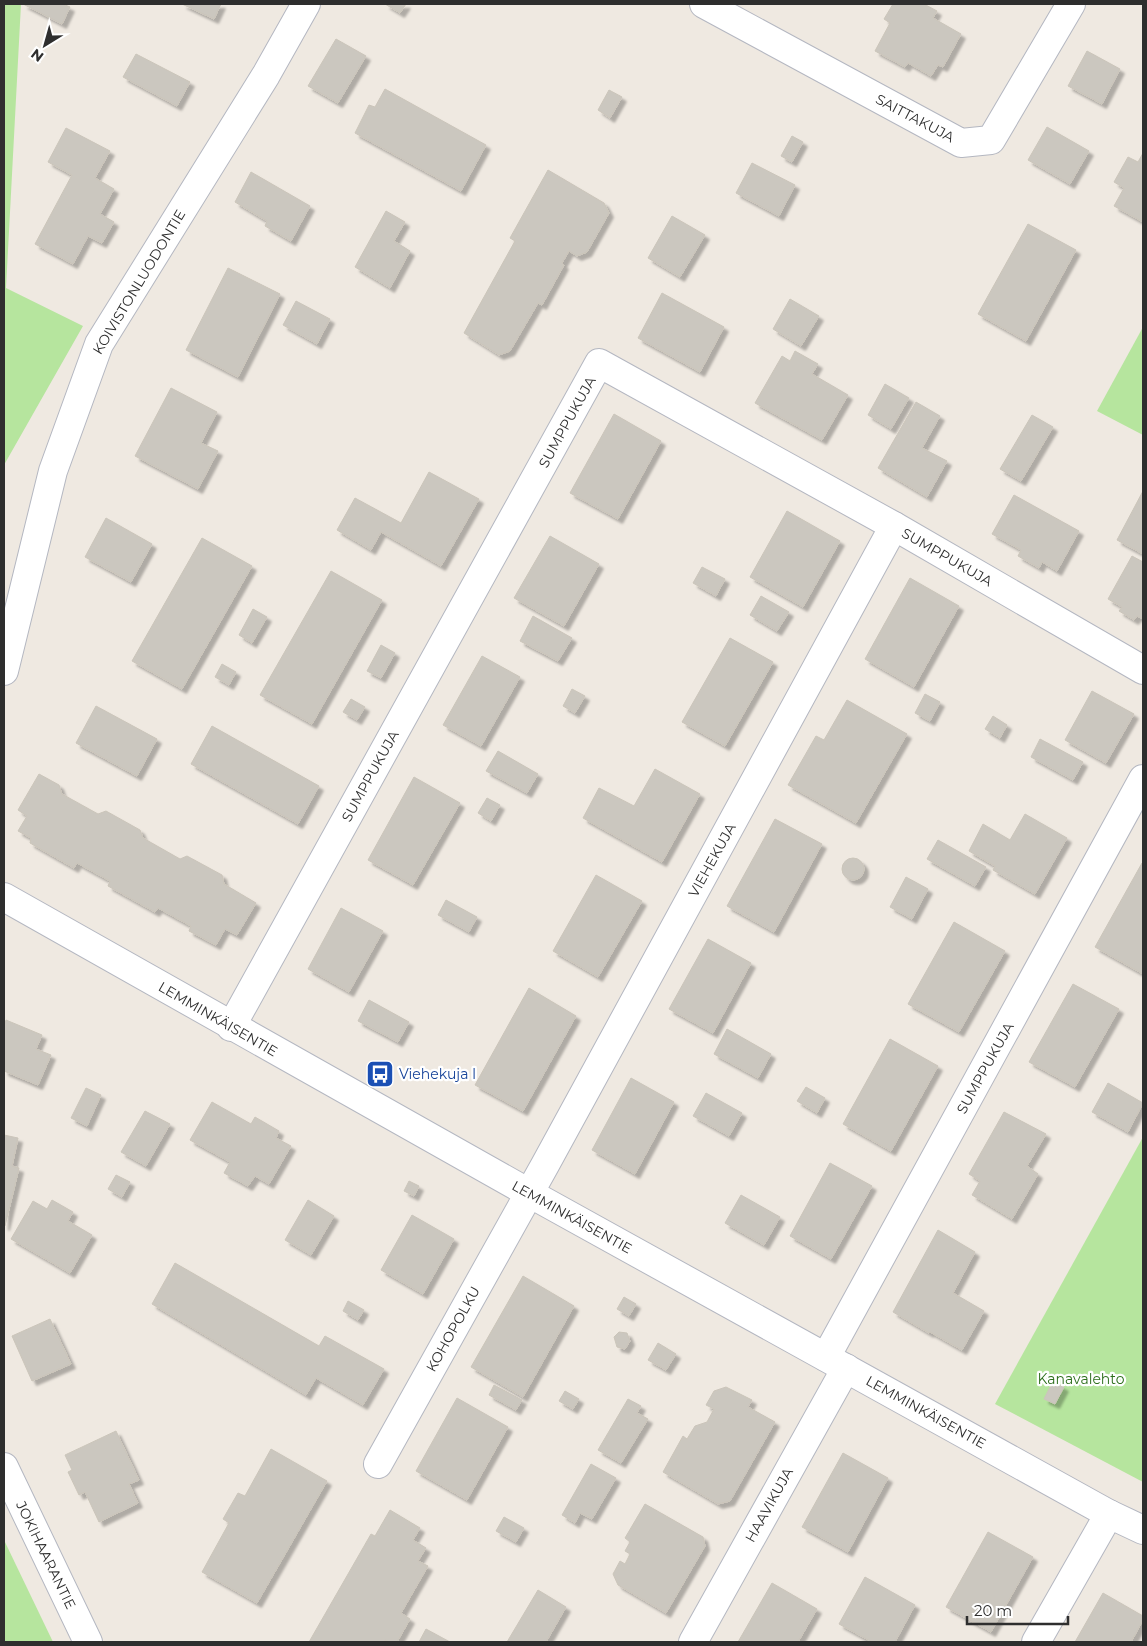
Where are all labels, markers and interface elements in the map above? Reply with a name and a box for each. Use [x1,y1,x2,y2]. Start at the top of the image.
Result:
north arrow [20,20,70,70]
text: N [27,45,47,66]
street label: SAITTAKUJA [873,90,958,147]
street label: KOIVISTONLUODONTIE [89,206,189,358]
street label: SUMPPUKUJA [534,372,600,471]
street label: SUMPPUKUJA [898,524,996,591]
street label: SUMPPUKUJA [337,726,403,825]
street label: VIEHEKUJA [684,819,740,900]
street label: LEMMINKÄISENTIE [155,978,281,1060]
street label: SUMPPUKUJA [952,1018,1018,1117]
bus stop icon: Viehekuja I [365,1059,395,1089]
place label: Viehekuja I [399,1065,476,1083]
street label: LEMMINKÄISENTIE [509,1176,635,1258]
street label: KOHOPOLKU [422,1283,484,1375]
park label: Kanavalehto [1037,1370,1125,1388]
street label: LEMMINKÄISENTIE [863,1371,989,1453]
street label: HAAVIKUJA [741,1464,797,1545]
street label: JOKIHAARANTIE [12,1497,80,1612]
scale bar [967,1594,1068,1626]
text: 20 m [974,1601,1012,1620]

